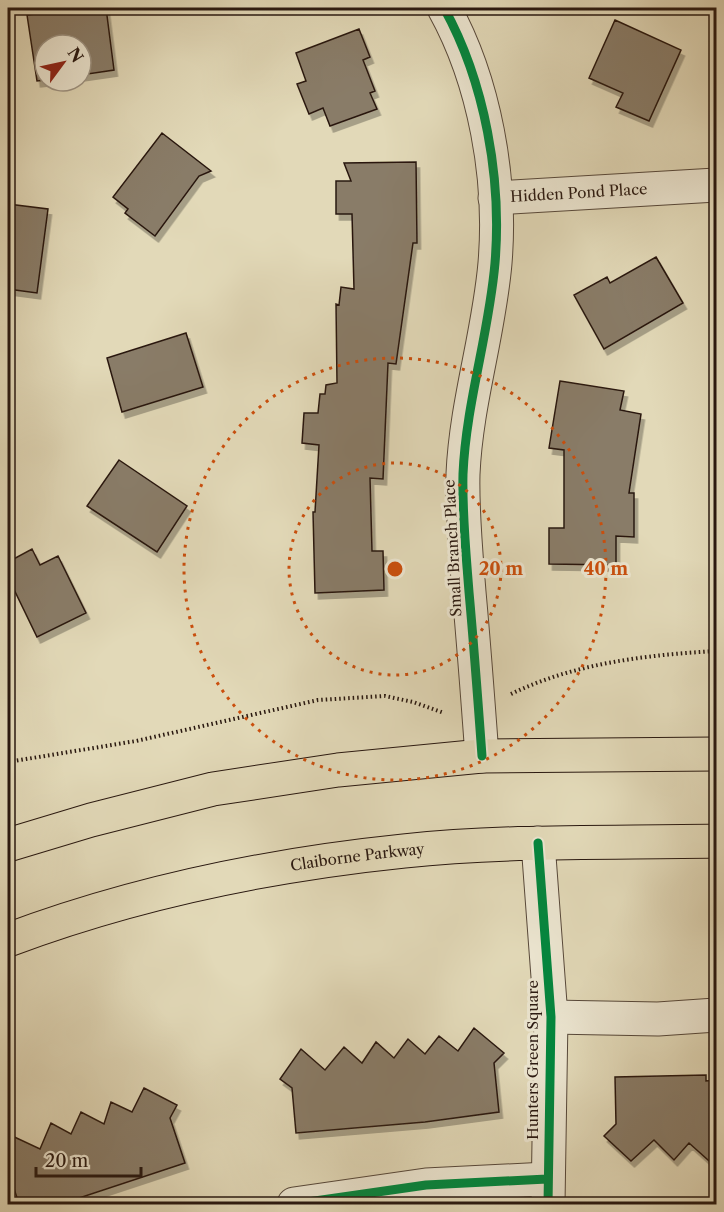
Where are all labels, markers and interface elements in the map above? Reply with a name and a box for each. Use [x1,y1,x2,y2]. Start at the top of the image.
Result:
north arrow [33,33,93,93]
text: N [63,44,88,66]
street label: Hidden Pond Place [510,179,648,206]
street label: Small Branch Place [439,479,466,617]
text: 20 m [479,558,523,580]
text: 40 m [584,558,628,580]
centre of rings [385,559,405,579]
street label: Claiborne Parkway [289,839,426,875]
street label: Hunters Green Square [523,980,542,1140]
scale bar [36,1140,141,1178]
text: 20 m [45,1150,89,1172]

